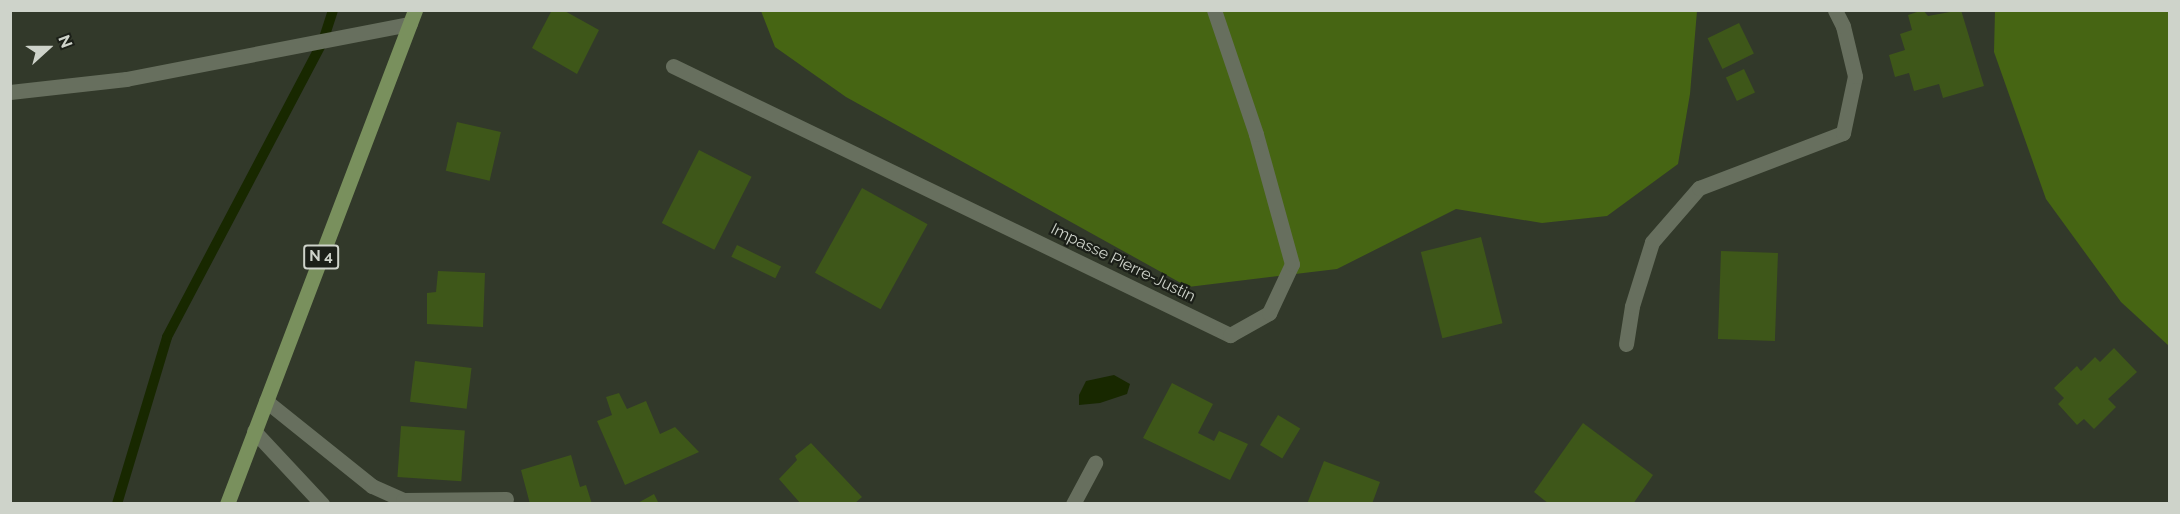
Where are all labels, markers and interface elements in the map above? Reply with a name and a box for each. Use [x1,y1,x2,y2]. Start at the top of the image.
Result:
north arrow [18,18,78,78]
text: N [54,32,76,50]
street label: Impasse Pierre-Justin [1048,220,1198,306]
road number: N 4 [303,245,339,269]

